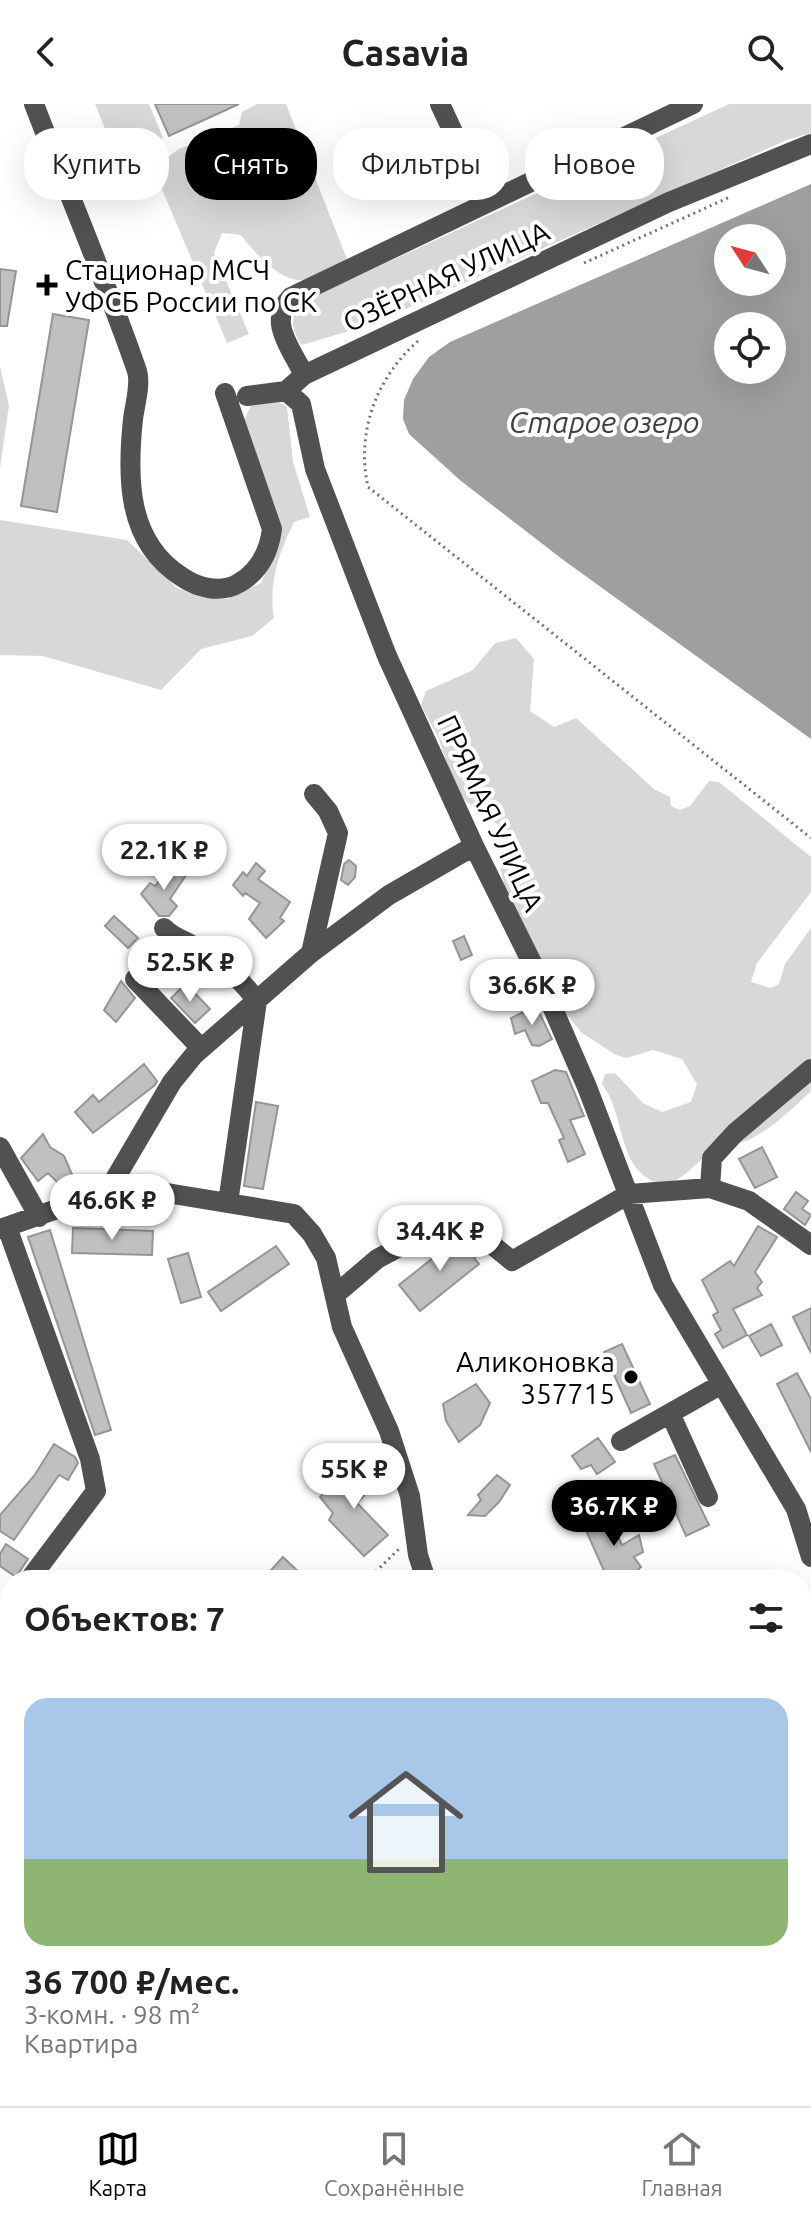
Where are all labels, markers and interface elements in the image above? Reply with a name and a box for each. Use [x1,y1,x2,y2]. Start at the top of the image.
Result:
icon: back [24,30,68,74]
icon: search [743,30,787,74]
text: Casavia [342,32,469,73]
chip: Купить [24,128,169,200]
chip: Снять [185,128,317,200]
chip: Фильтры [333,128,509,200]
chip: Новое [525,128,664,200]
street label: ОЗЁРНАЯ УЛИЦА [338,215,554,337]
north arrow [714,224,786,296]
map controls [714,224,786,384]
place label: Стационар МСЧ УФСБ России по СК [65,254,317,317]
marker: Стационар МСЧ УФСБ России по СК [36,274,58,296]
button: locate [714,312,786,384]
water label: Старое озеро [509,405,699,439]
street label: ПРЯМАЯ УЛИЦА [432,710,550,916]
pin: 22.1K ₽ [90,824,238,892]
text: 22.1K ₽ [120,835,208,864]
pin: 52.5K ₽ [116,936,264,1004]
text: 52.5K ₽ [146,947,234,976]
pin: 36.6K ₽ [458,959,606,1027]
text: 36.6K ₽ [488,970,576,999]
pin: 46.6K ₽ [38,1174,186,1242]
text: 46.6K ₽ [68,1185,156,1214]
pin: 34.4K ₽ [366,1205,514,1273]
text: 34.4K ₽ [396,1216,484,1245]
place label: Аликоновка 357715 [456,1346,615,1409]
marker: Аликоновка 357715 [622,1368,640,1386]
pin: 55K ₽ [298,1443,410,1511]
text: 55K ₽ [320,1454,388,1483]
pin: 36.7K ₽ [540,1480,688,1548]
text: 36.7K ₽ [570,1491,658,1520]
icon: filters [744,1596,788,1640]
text: Объектов: 7 [24,1599,225,1637]
icon: home [334,1750,478,1894]
text: 36 700 ₽/мес. [24,1962,239,2000]
text: 3-комн. · 98 m² [24,2000,200,2029]
text: Квартира [24,2029,138,2058]
tab: Карта [88,2127,147,2200]
tab: Сохранённые [324,2127,465,2200]
tab: Главная [641,2127,723,2200]

